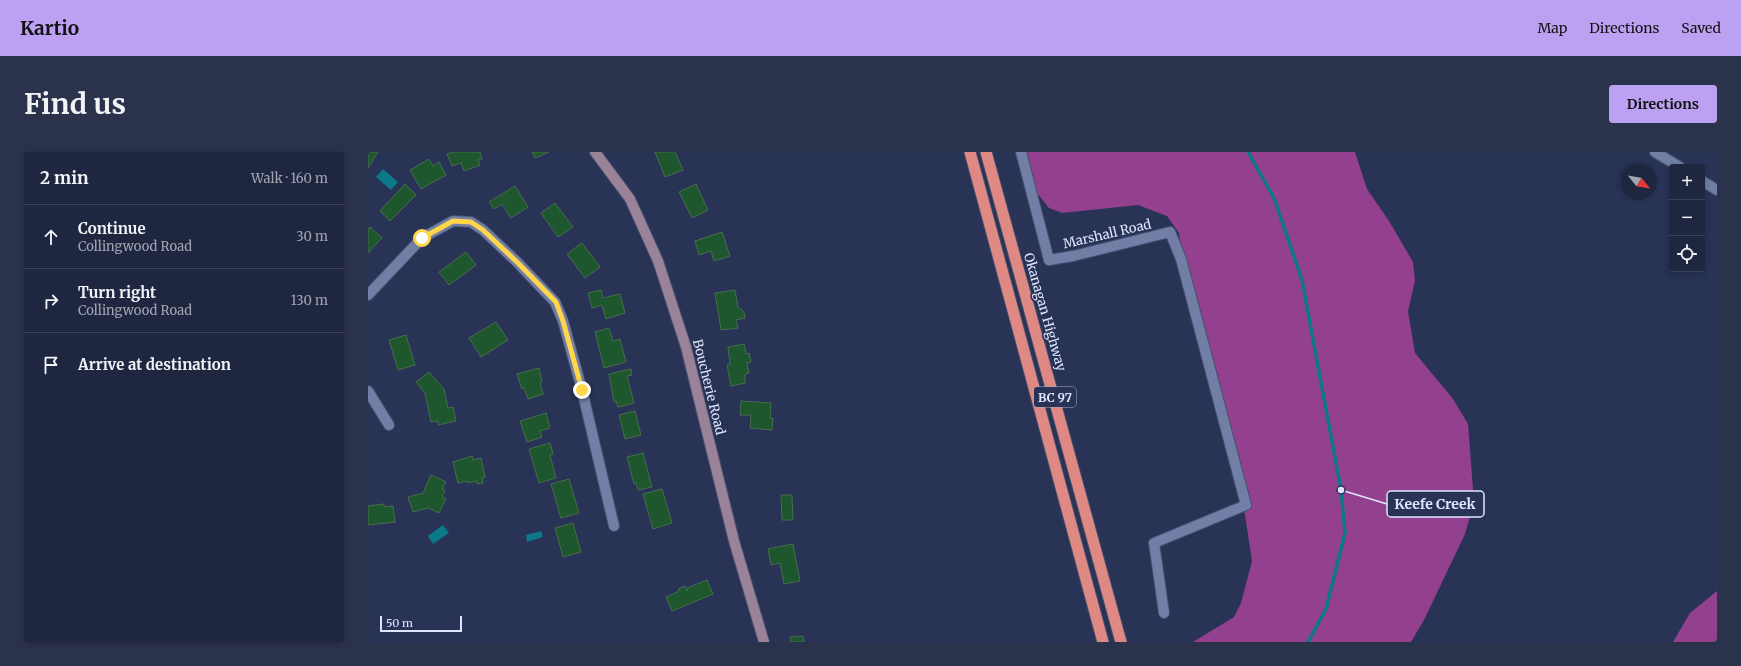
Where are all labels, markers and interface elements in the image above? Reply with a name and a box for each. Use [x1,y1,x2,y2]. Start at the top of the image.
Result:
text: Kartio [20,16,79,40]
text: Map [1537,19,1567,37]
text: Directions [1589,19,1659,37]
text: Saved [1681,19,1721,37]
button: Directions [1609,85,1717,123]
text: Find us [24,86,126,122]
north arrow [1621,164,1657,200]
map controls [1669,164,1705,272]
button: + [1669,164,1705,200]
text: 2 min [40,167,88,189]
text: Walk · 160 m [251,170,328,187]
button: − [1669,200,1705,236]
street label: Marshall Road [1061,216,1153,252]
text: Continue [78,219,146,238]
icon: ahead [40,226,62,248]
text: 30 m [296,228,328,245]
route start [413,229,431,247]
button: locate [1669,236,1705,272]
text: Collingwood Road [78,238,192,255]
street label: Okanagan Highway [1020,251,1070,374]
text: Turn right [78,283,156,302]
icon: right [40,290,62,312]
text: 130 m [291,292,328,309]
text: Collingwood Road [78,302,192,319]
street label: Boucherie Road [689,337,729,437]
icon: arrive [40,354,62,376]
text: Arrive at destination [78,355,231,374]
route end [573,381,591,399]
road number: BC 97 [1034,387,1076,407]
callout: Keefe Creek [1387,491,1484,517]
text: Keefe Creek [1394,495,1477,513]
scale bar [380,614,462,633]
text: 50 m [386,616,413,630]

